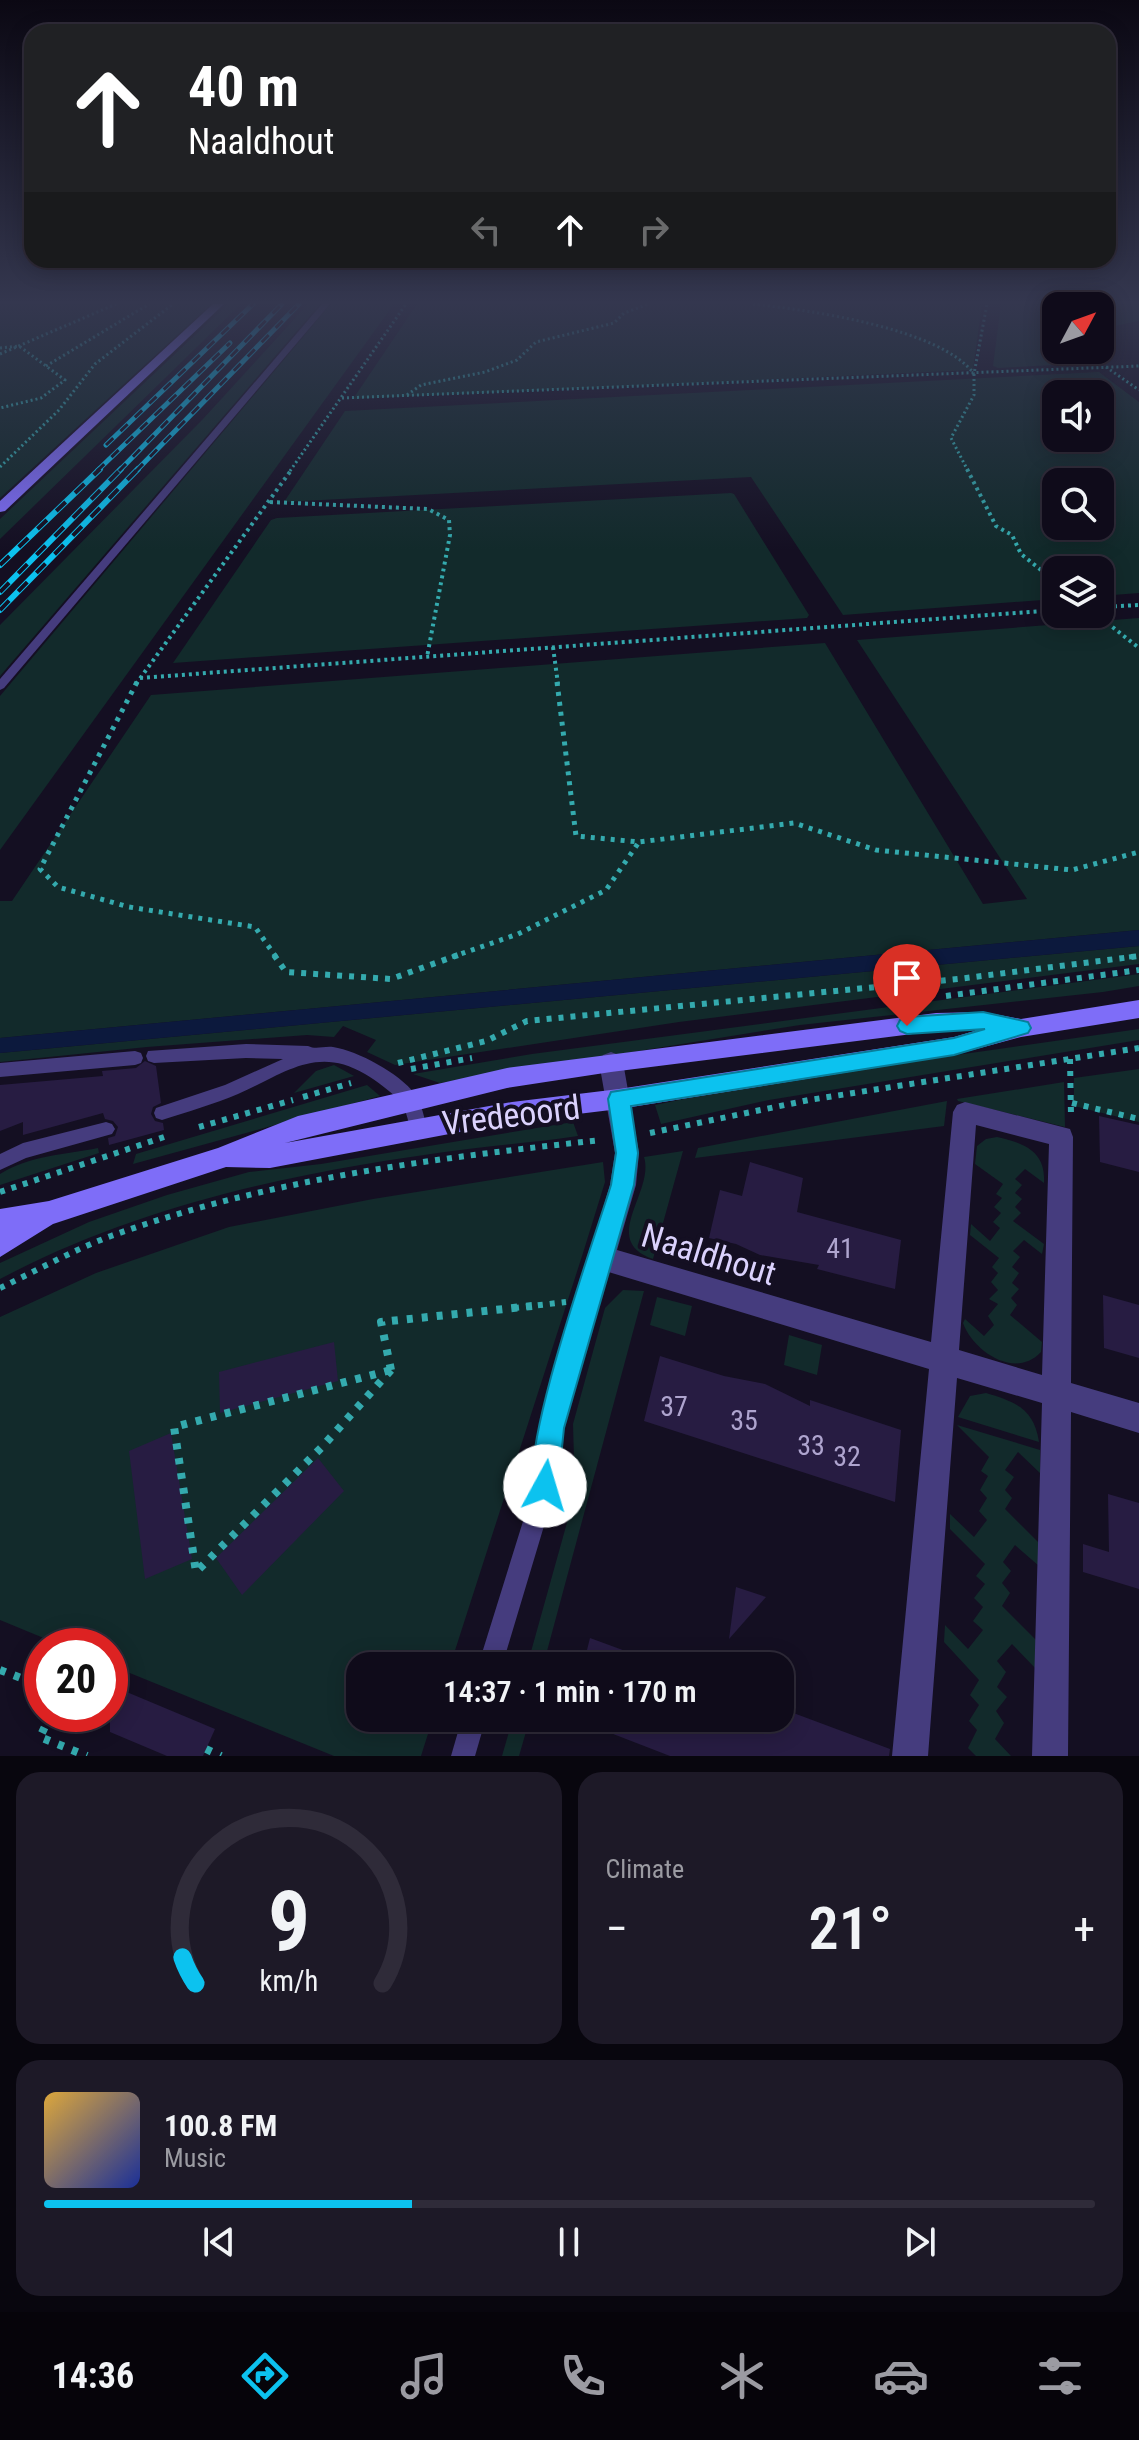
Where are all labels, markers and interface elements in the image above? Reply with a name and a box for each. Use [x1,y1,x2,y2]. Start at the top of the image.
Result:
text: 40 m [188,54,299,120]
icon: ahead [56,56,160,160]
text: Naaldhout [188,121,334,163]
icon: left [464,208,508,252]
icon: ahead [548,208,592,252]
icon: right [632,208,676,252]
north arrow [1042,292,1114,364]
map controls [1042,292,1114,628]
button: sound [1042,380,1114,452]
button: search [1042,468,1114,540]
button: layers [1042,556,1114,628]
pin [873,944,941,1026]
icon: arrive [885,956,929,1000]
street label: Vredeoord [440,1087,582,1143]
street label: Naaldhout [637,1215,781,1293]
house number: 41 [826,1232,854,1265]
house number: 37 [660,1390,688,1423]
house number: 35 [730,1404,758,1437]
house number: 33 [797,1429,825,1462]
house number: 32 [833,1440,861,1473]
position arrow [503,1444,587,1528]
speed limit sign: 20 [24,1628,128,1732]
text: 14:37 · 1 min · 170 m [443,1674,697,1709]
text: Climate [606,1854,684,1884]
text: 9 [268,1873,310,1970]
text: 21° [809,1893,892,1964]
text: − [606,1903,628,1955]
text: + [1073,1903,1095,1955]
text: km/h [259,1964,318,1998]
text: 100.8 FM [164,2108,277,2143]
text: Music [164,2143,226,2173]
icon: previous [197,2220,241,2264]
icon: pause [547,2220,591,2264]
icon: next [898,2220,942,2264]
icon: directions [237,2348,293,2404]
icon: music [396,2348,452,2404]
icon: phone [555,2348,611,2404]
icon: climate [714,2348,770,2404]
icon: car [873,2348,929,2404]
icon: filters [1032,2348,1088,2404]
text: 14:36 [51,2355,134,2397]

